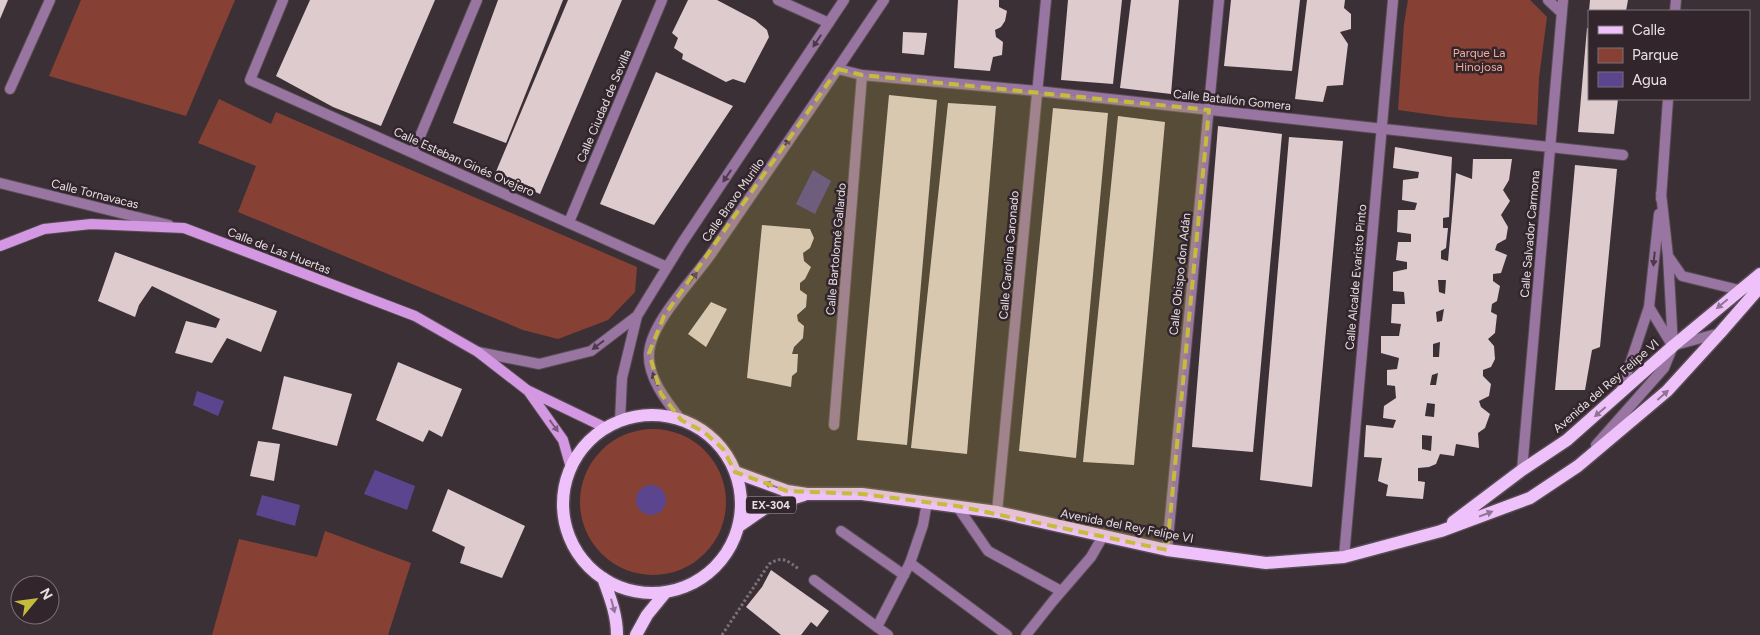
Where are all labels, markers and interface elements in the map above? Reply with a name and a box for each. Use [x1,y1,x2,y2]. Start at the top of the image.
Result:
legend [1588,10,1750,100]
text: Calle [1632,21,1665,39]
one-way arrow [812,34,822,47]
park label: Parque La Hinojosa [1453,46,1505,74]
text: Parque [1632,46,1679,64]
street label: Calle Ciudad de Sevilla [574,47,634,165]
text: Agua [1632,71,1667,89]
street label: Calle Batallón Gomera [1172,87,1292,113]
street label: Calle Esteban Ginés Ovejero [391,125,537,199]
one-way arrow [781,138,791,151]
street label: Calle Bravo Murillo [699,155,767,245]
one-way arrow [722,169,732,182]
street label: Calle Salvador Carmona [1517,170,1543,298]
street label: Calle Tornavacas [50,176,141,212]
street label: Calle Bartolomé Gallardo [823,182,849,316]
street label: Calle Carolina Caronado [996,190,1022,320]
street label: Calle Alcalde Evaristo Pinto [1343,204,1369,350]
street label: Calle Obispo don Adán [1167,212,1193,336]
street label: Calle de Las Huertas [225,225,333,277]
one-way arrow [1650,252,1658,268]
one-way arrow [688,272,699,285]
one-way arrow [1716,299,1729,310]
street label: Avenida del Rey Felipe VI [1550,336,1662,436]
one-way arrow [592,340,605,351]
one-way arrow [651,371,659,386]
one-way arrow [1656,389,1669,400]
one-way arrow [1594,406,1607,417]
one-way arrow [548,419,559,432]
one-way arrow [763,481,778,488]
road number: EX-304 [746,496,796,514]
street label: Avenida del Rey Felipe VI [1059,506,1195,546]
one-way arrow [1479,510,1494,518]
north arrow [10,575,60,625]
text: N [36,585,56,603]
one-way arrow [609,599,617,614]

